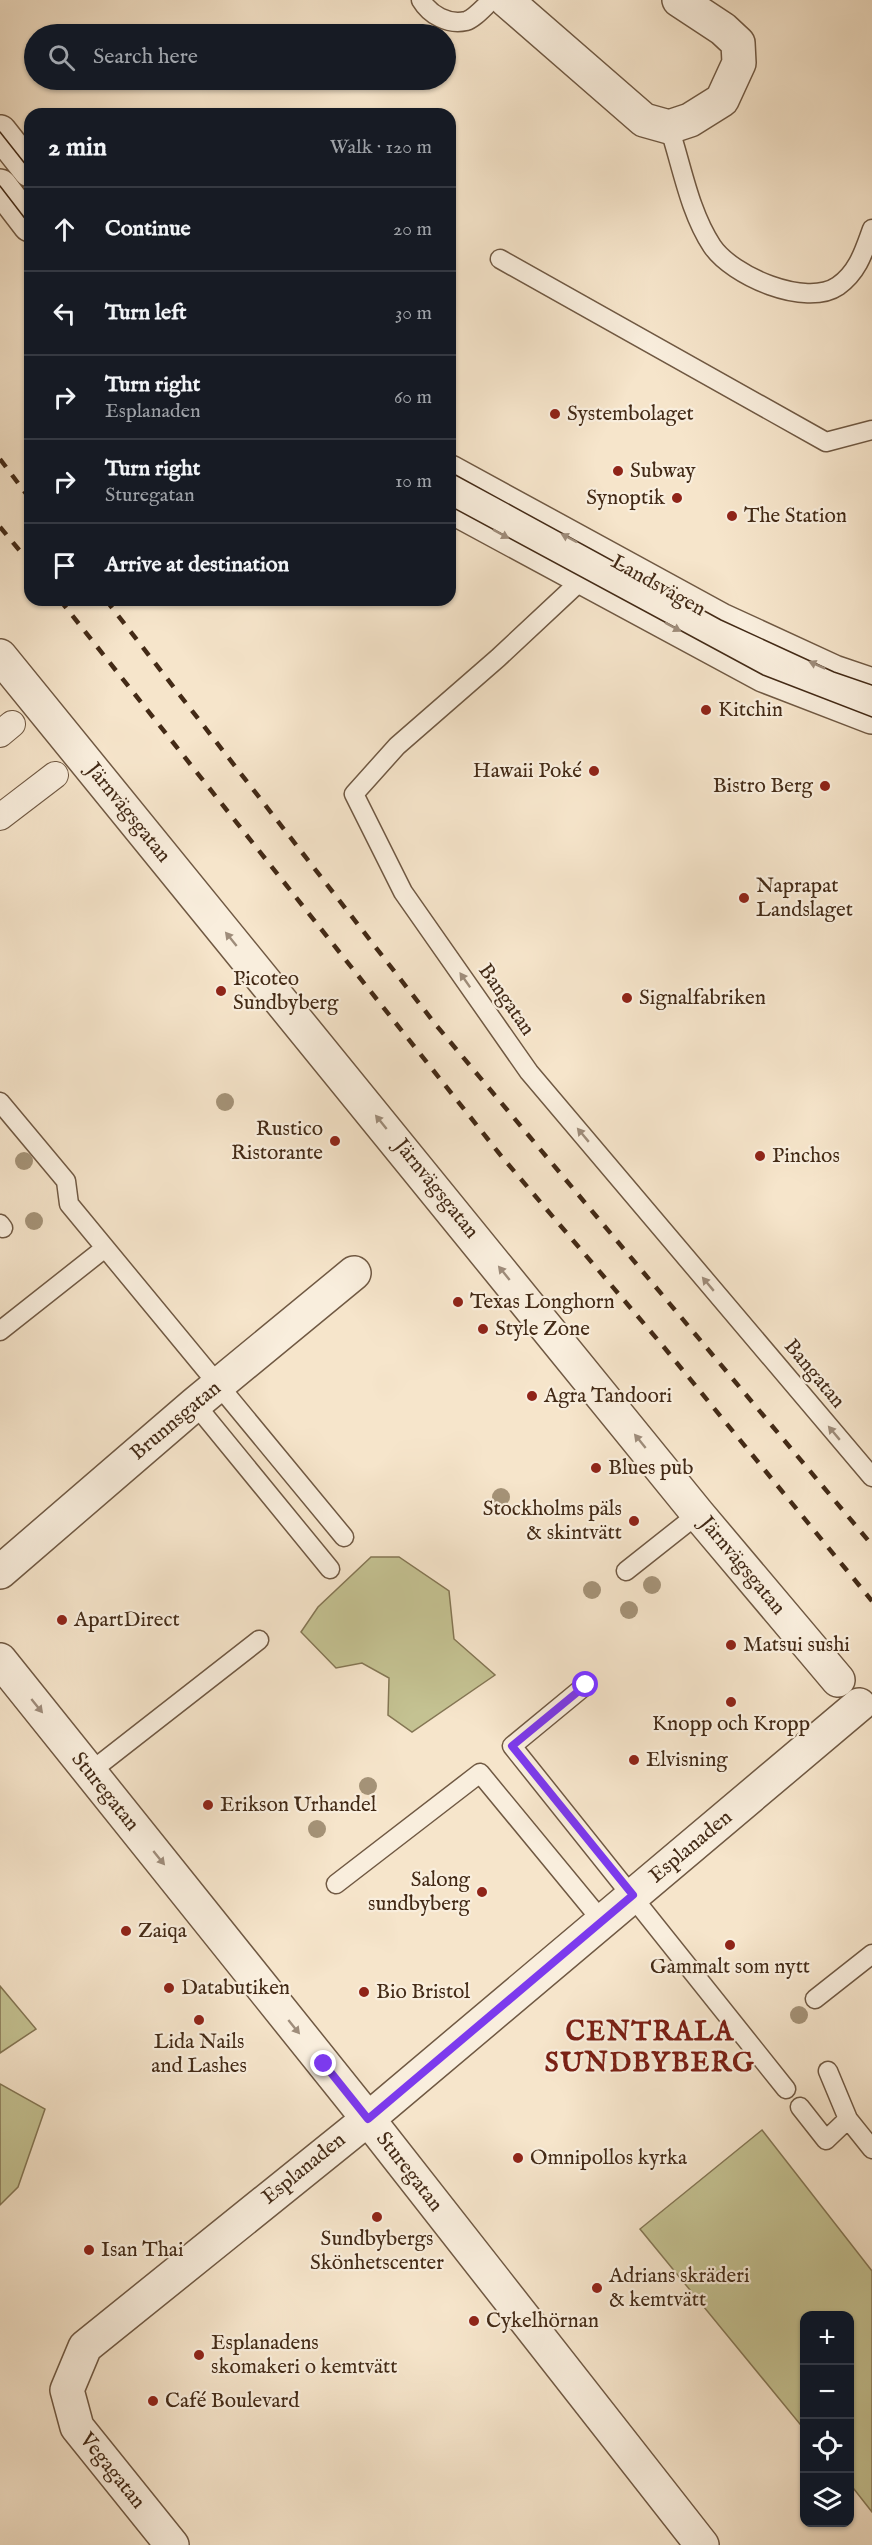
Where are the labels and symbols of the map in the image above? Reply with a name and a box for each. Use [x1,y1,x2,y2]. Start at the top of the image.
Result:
place label: Systembolaget [567,401,694,428]
marker: Systembolaget [548,407,562,421]
place label: Subway [630,458,696,485]
marker: Subway [611,464,625,478]
place label: Synoptik [586,485,666,512]
marker: Synoptik [670,491,684,505]
place label: The Station [744,503,847,530]
marker: The Station [725,509,739,523]
one-way arrow [493,529,510,539]
one-way arrow [560,533,577,543]
street label: Landsvägen [606,549,710,623]
one-way arrow [664,622,681,632]
one-way arrow [808,660,826,669]
place label: Kitchin [718,697,783,724]
marker: Kitchin [699,703,713,717]
street label: Järnvägsgatan [78,756,177,868]
place label: Hawaii Poké [473,758,582,785]
marker: Hawaii Poké [587,764,601,778]
place label: Bistro Berg [713,773,814,800]
marker: Bistro Berg [818,779,832,793]
place label: Naprapat Landslaget [756,873,853,924]
marker: Naprapat Landslaget [737,891,751,905]
one-way arrow [225,932,238,947]
street label: Bangatan [471,959,541,1041]
place label: Picoteo Sundbyberg [233,966,339,1017]
one-way arrow [459,972,471,988]
marker: Picoteo Sundbyberg [214,984,228,998]
place label: Signalfabriken [639,985,766,1012]
marker: Signalfabriken [620,991,634,1005]
one-way arrow [375,1114,388,1130]
place label: Rustico Ristorante [231,1116,323,1167]
one-way arrow [576,1127,589,1143]
street label: Järnvägsgatan [386,1132,485,1244]
marker: Rustico Ristorante [328,1134,342,1148]
place label: Pinchos [772,1143,840,1170]
marker: Pinchos [753,1149,767,1163]
one-way arrow [498,1265,511,1281]
one-way arrow [702,1276,715,1292]
place label: Texas Longhorn [470,1289,615,1316]
marker: Texas Longhorn [451,1295,465,1309]
place label: Style Zone [495,1316,590,1343]
marker: Style Zone [476,1322,490,1336]
street label: Bangatan [777,1334,851,1414]
street label: Brunnsgatan [125,1375,227,1467]
place label: Agra Tandoori [543,1383,672,1410]
marker: Agra Tandoori [525,1389,539,1403]
one-way arrow [828,1426,841,1441]
one-way arrow [634,1434,646,1449]
place label: Blues pub [608,1455,693,1482]
marker: Blues pub [589,1461,603,1475]
place label: Stockholms päls & skintvätt [483,1496,622,1547]
street label: Järnvägsgatan [692,1510,791,1621]
marker: Stockholms päls & skintvätt [627,1514,641,1528]
place label: ApartDirect [73,1607,180,1634]
marker: ApartDirect [55,1613,69,1627]
place label: Matsui sushi [743,1632,850,1659]
marker: Matsui sushi [724,1638,738,1652]
route start [572,1671,598,1697]
marker: Knopp och Kropp [724,1695,738,1709]
one-way arrow [30,1698,43,1714]
place label: Knopp och Kropp [652,1711,810,1738]
street label: Sturegatan [65,1747,145,1837]
place label: Elvisning [646,1747,728,1774]
marker: Elvisning [627,1753,641,1767]
place label: Erikson Urhandel [220,1792,377,1819]
marker: Erikson Urhandel [201,1798,215,1812]
street label: Esplanaden [644,1804,738,1890]
one-way arrow [152,1850,165,1866]
place label: Salong sundbyberg [368,1867,471,1918]
marker: Salong sundbyberg [475,1885,489,1899]
place label: Zaiqa [138,1918,188,1945]
marker: Zaiqa [119,1924,133,1938]
marker: Gammalt som nytt [723,1938,737,1952]
place label: Gammalt som nytt [650,1954,810,1981]
place label: Databutiken [181,1975,290,2002]
place label: Bio Bristol [376,1979,470,2006]
marker: Databutiken [162,1981,176,1995]
marker: Bio Bristol [357,1985,371,1999]
marker: Lida Nails and Lashes [192,2013,206,2027]
district label: CENTRALA SUNDBYBERG [545,2016,755,2081]
one-way arrow [287,2019,300,2035]
place label: Lida Nails and Lashes [151,2029,247,2080]
route end [310,2050,336,2076]
street label: Esplanaden [257,2127,351,2211]
street label: Sturegatan [369,2127,449,2217]
place label: Omnipollos kyrka [530,2145,688,2172]
marker: Omnipollos kyrka [511,2151,525,2165]
marker: Sundbybergs Skönhetscenter [370,2210,384,2224]
place label: Sundbybergs Skönhetscenter [310,2226,444,2277]
place label: Isan Thai [101,2237,184,2264]
marker: Isan Thai [82,2243,96,2257]
place label: Adrians skräderi & kemtvätt [608,2263,750,2314]
marker: Adrians skräderi & kemtvätt [590,2281,604,2295]
place label: Cykelhörnan [486,2308,599,2335]
marker: Cykelhörnan [467,2314,481,2328]
place label: Esplanadens skomakeri o kemtvätt [211,2330,397,2381]
marker: Esplanadens skomakeri o kemtvätt [192,2348,206,2362]
place label: Café Boulevard [165,2388,300,2415]
marker: Café Boulevard [146,2394,160,2408]
street label: Vegagatan [72,2426,151,2515]

